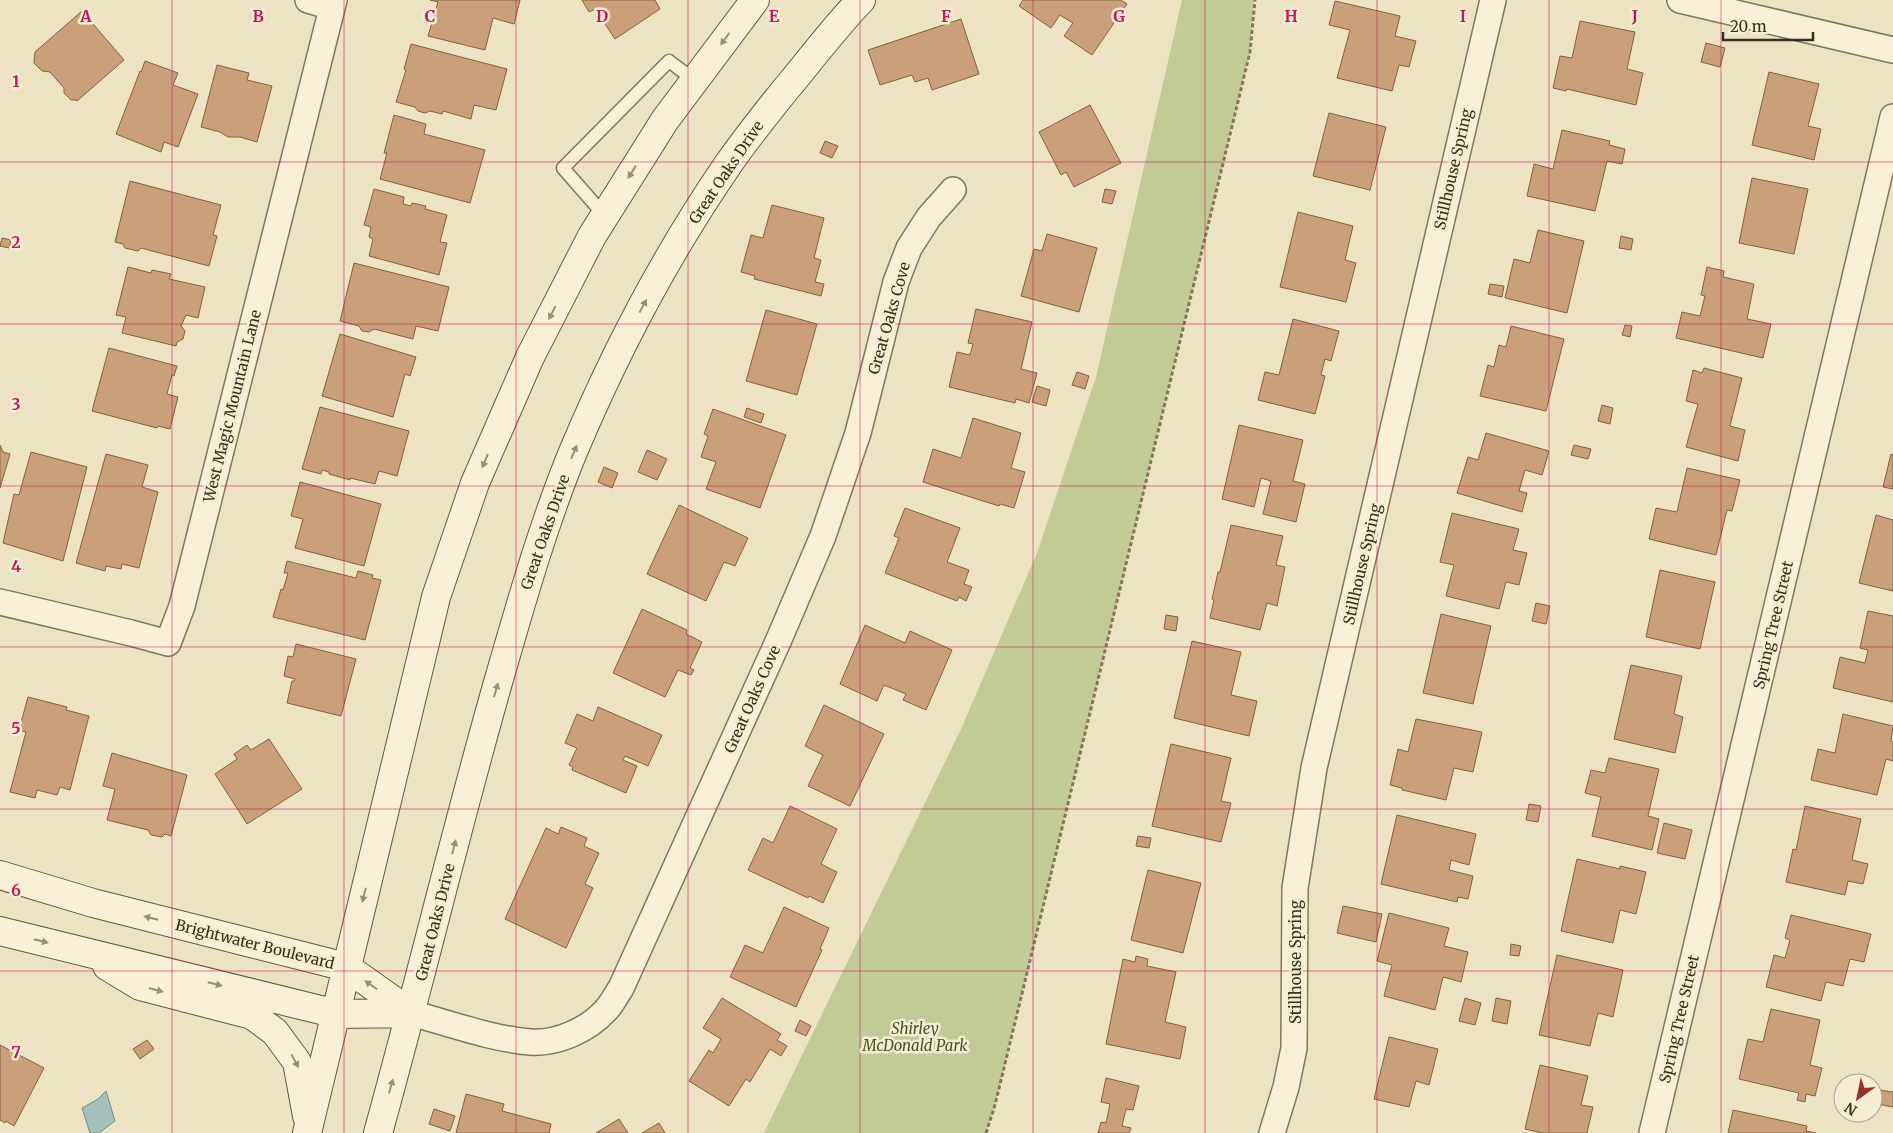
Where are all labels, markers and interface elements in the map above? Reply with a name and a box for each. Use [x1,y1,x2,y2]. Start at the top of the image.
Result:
text: A [79,6,92,26]
text: B [252,6,264,26]
text: C [425,6,435,26]
text: D [596,6,608,26]
text: E [769,6,780,26]
text: F [941,6,951,26]
text: G [1113,6,1125,26]
text: H [1284,6,1298,26]
text: I [1460,6,1466,26]
text: J [1631,6,1638,26]
scale bar [1723,10,1813,42]
text: 20 m [1730,17,1767,36]
one-way arrow [720,32,730,46]
text: 1 [12,71,20,91]
street label: Stillhouse Spring [1430,106,1476,232]
street label: Great Oaks Drive [684,117,768,227]
one-way arrow [628,165,637,179]
text: 2 [11,232,21,252]
street label: Great Oaks Cove [864,259,914,376]
one-way arrow [639,298,647,313]
one-way arrow [548,306,556,320]
street label: West Magic Mountain Lane [199,308,265,505]
text: 3 [11,394,21,414]
one-way arrow [570,445,578,459]
one-way arrow [480,454,488,468]
street label: Great Oaks Drive [516,472,574,592]
street label: Stillhouse Spring [1339,501,1385,627]
text: 4 [11,556,21,576]
street label: Spring Tree Street [1749,559,1797,691]
street label: Great Oaks Cove [720,642,784,756]
one-way arrow [492,682,500,697]
text: 5 [11,718,21,738]
one-way arrow [450,839,458,854]
street label: Great Oaks Drive [411,861,459,983]
text: 6 [11,880,21,900]
one-way arrow [360,887,368,902]
street label: Stillhouse Spring [1286,900,1305,1024]
one-way arrow [143,913,158,921]
street label: Brightwater Boulevard [174,915,336,973]
one-way arrow [34,937,49,945]
street label: Spring Tree Street [1655,953,1703,1085]
one-way arrow [207,980,222,988]
one-way arrow [365,980,378,990]
one-way arrow [149,986,164,994]
park label: Shirley McDonald Park [862,1019,968,1055]
text: 7 [11,1042,21,1062]
one-way arrow [291,1053,299,1068]
north arrow [1833,1073,1883,1123]
one-way arrow [387,1078,395,1094]
text: N [1841,1098,1860,1119]

